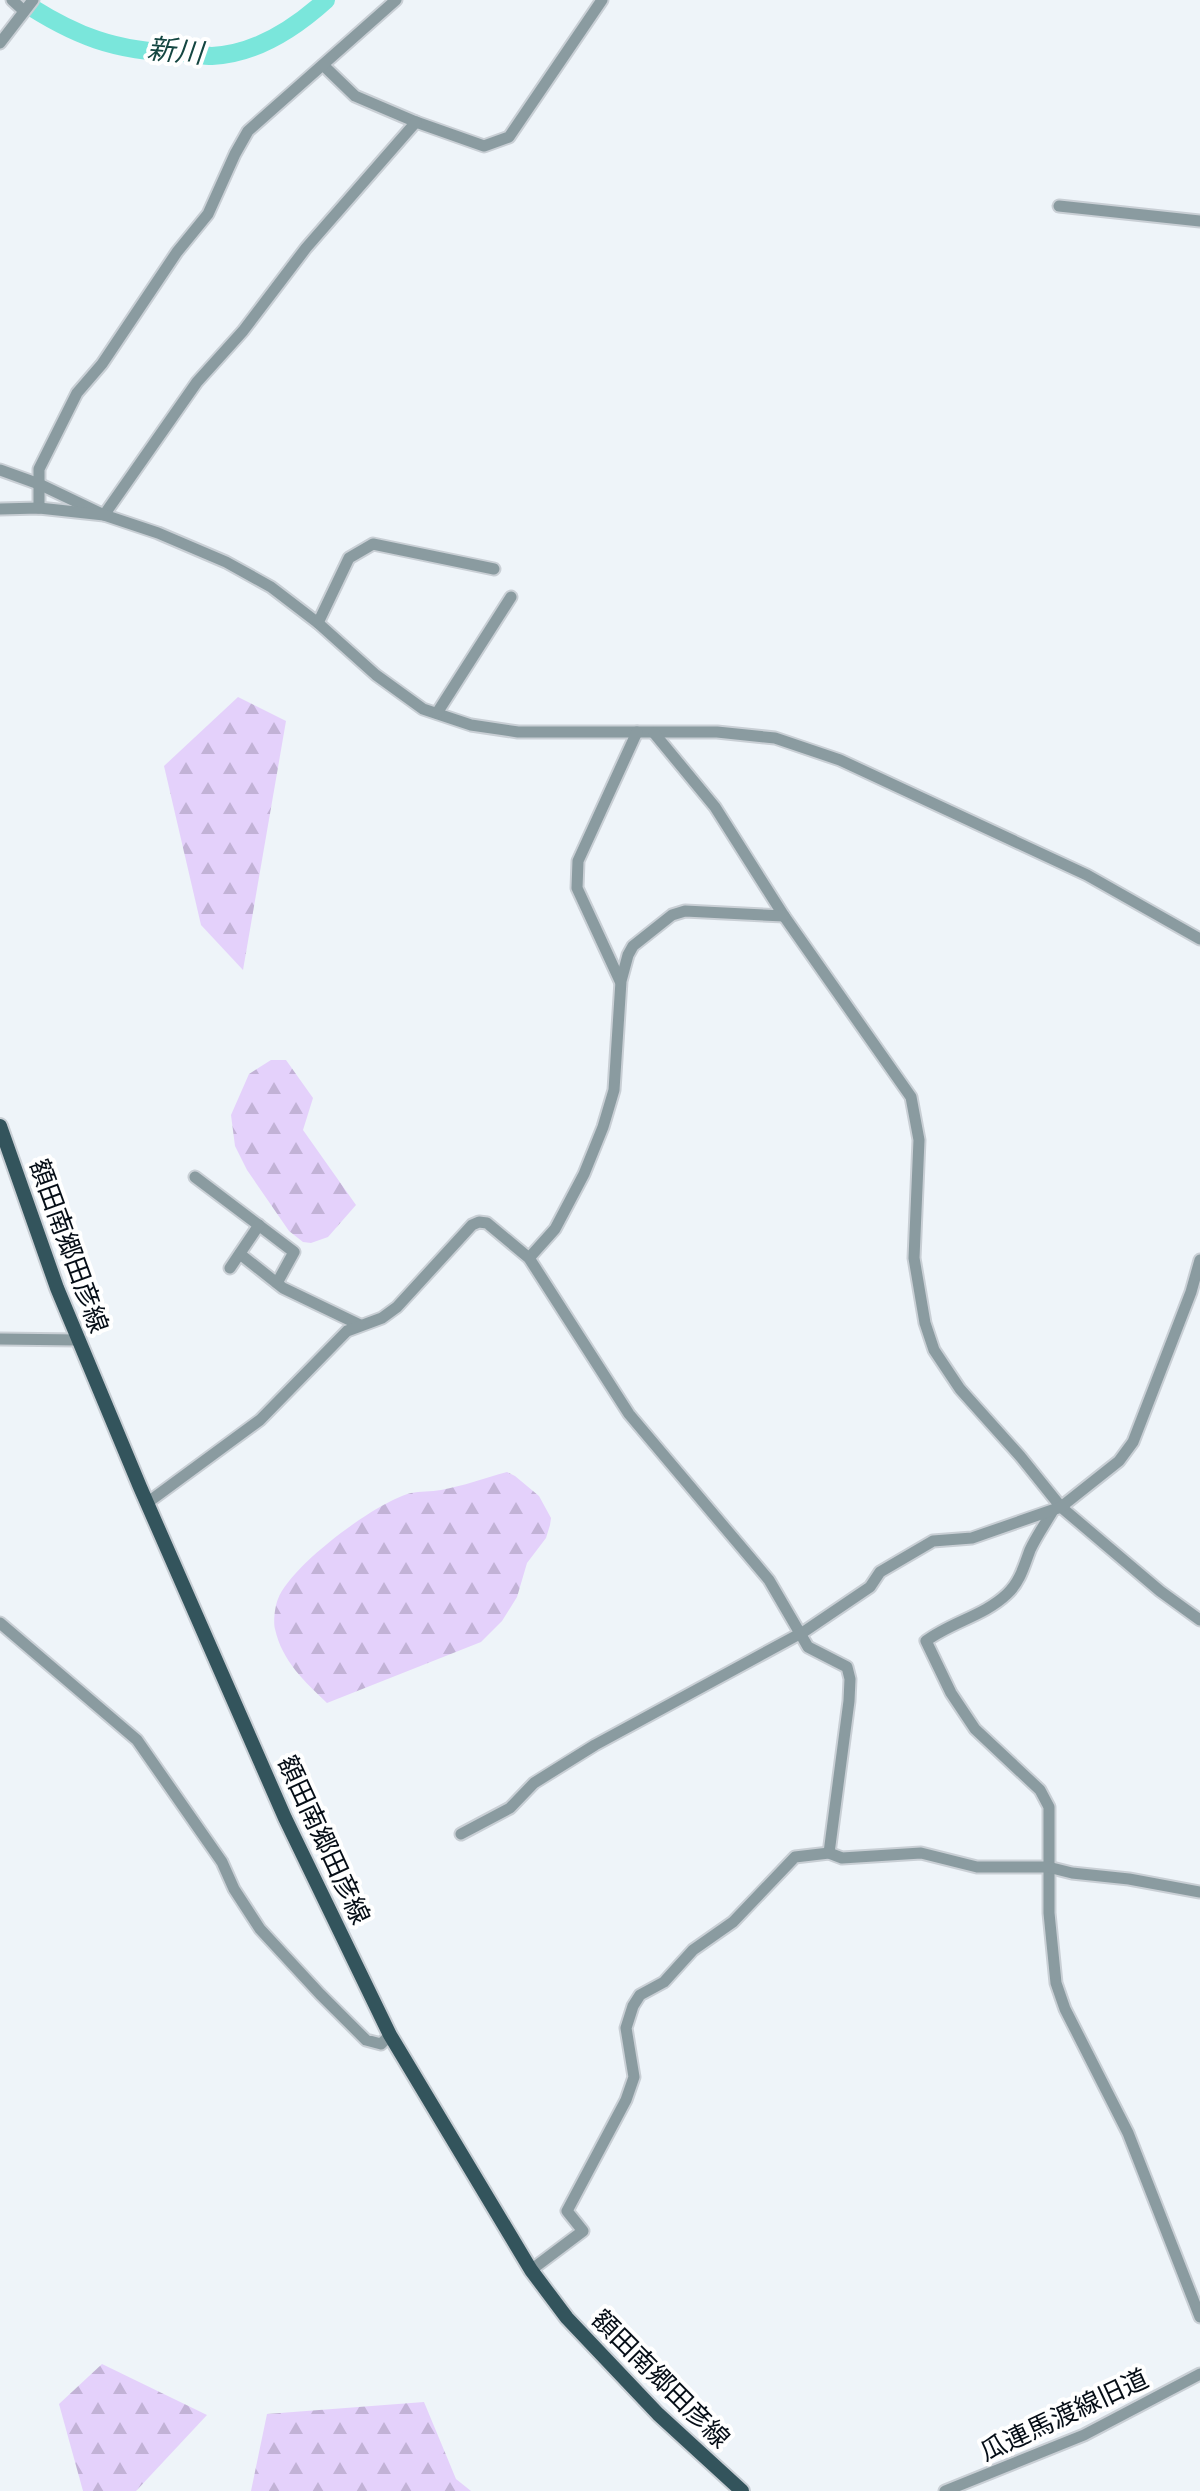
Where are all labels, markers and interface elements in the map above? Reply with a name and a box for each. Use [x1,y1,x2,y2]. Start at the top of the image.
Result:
water label: 新川 [145,30,207,72]
street label: 額田南郷田彦線 [22,1155,116,1337]
street label: 額田南郷田彦線 [270,1750,378,1930]
street label: 額田南郷田彦線 [585,2303,737,2455]
street label: 瓜連馬渡線旧道 [974,2361,1154,2469]

